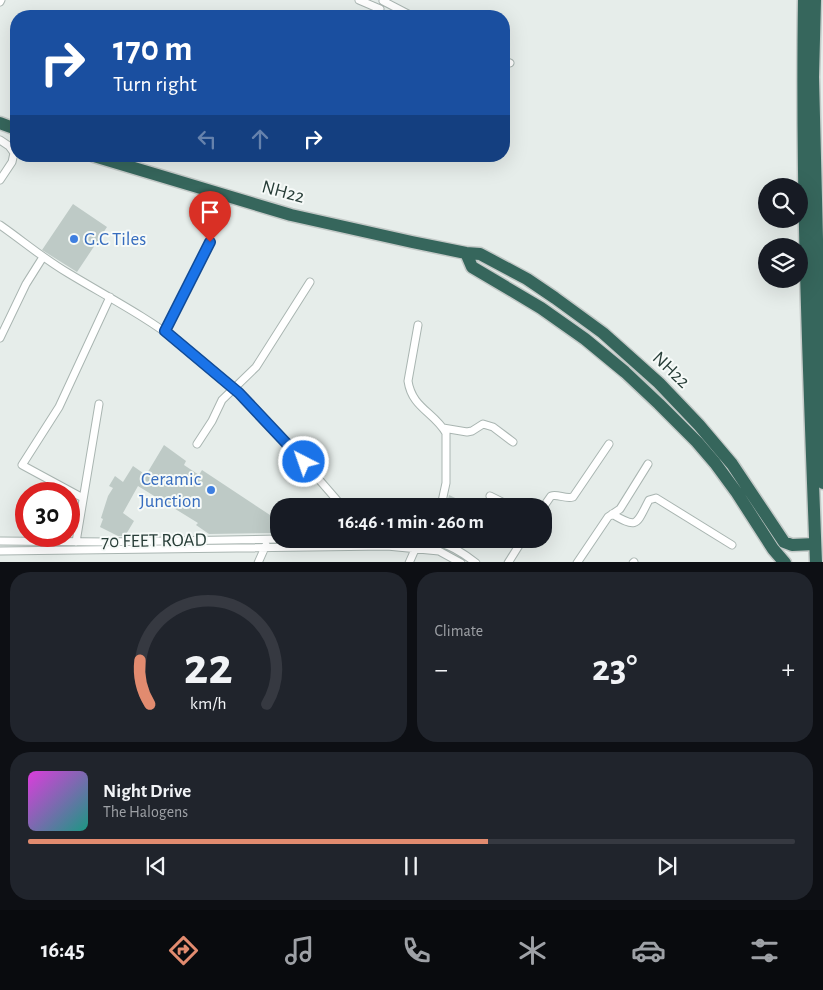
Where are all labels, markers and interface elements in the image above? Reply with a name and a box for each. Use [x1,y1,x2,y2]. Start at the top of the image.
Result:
icon: right [30,30,95,95]
text: 170 m [113,32,193,67]
text: Turn right [113,73,197,95]
icon: left [193,125,221,153]
icon: ahead [246,125,274,153]
icon: right [299,125,327,153]
street label: NH22 [260,177,307,207]
map controls [758,178,808,288]
button: search [758,178,808,228]
pin [189,191,231,242]
icon: arrive [196,198,224,226]
place label: G.C Tiles [84,230,146,249]
marker: G.C Tiles [68,233,80,245]
button: layers [758,238,808,288]
street label: NH22 [649,348,693,392]
position arrow [277,435,329,487]
place label: Ceramic Junction [139,470,201,511]
speed limit sign: 30 [15,482,80,547]
marker: Ceramic Junction [205,484,217,496]
text: 16:46 · 1 min · 260 m [338,513,484,532]
street label: 70 FEET ROAD [101,531,207,551]
text: Climate [435,623,483,639]
text: 22 [184,641,233,693]
text: 23° [592,650,637,688]
text: − [435,656,448,684]
text: + [782,656,795,684]
text: km/h [190,695,227,713]
text: Night Drive [103,782,191,801]
text: The Halogens [103,804,188,820]
icon: previous [142,852,170,880]
icon: pause [397,852,425,880]
icon: next [653,852,681,880]
icon: directions [166,933,201,968]
icon: music [282,933,317,968]
icon: phone [399,933,434,968]
icon: climate [515,933,550,968]
icon: car [631,933,666,968]
icon: filters [747,933,782,968]
text: 16:45 [41,939,85,961]

